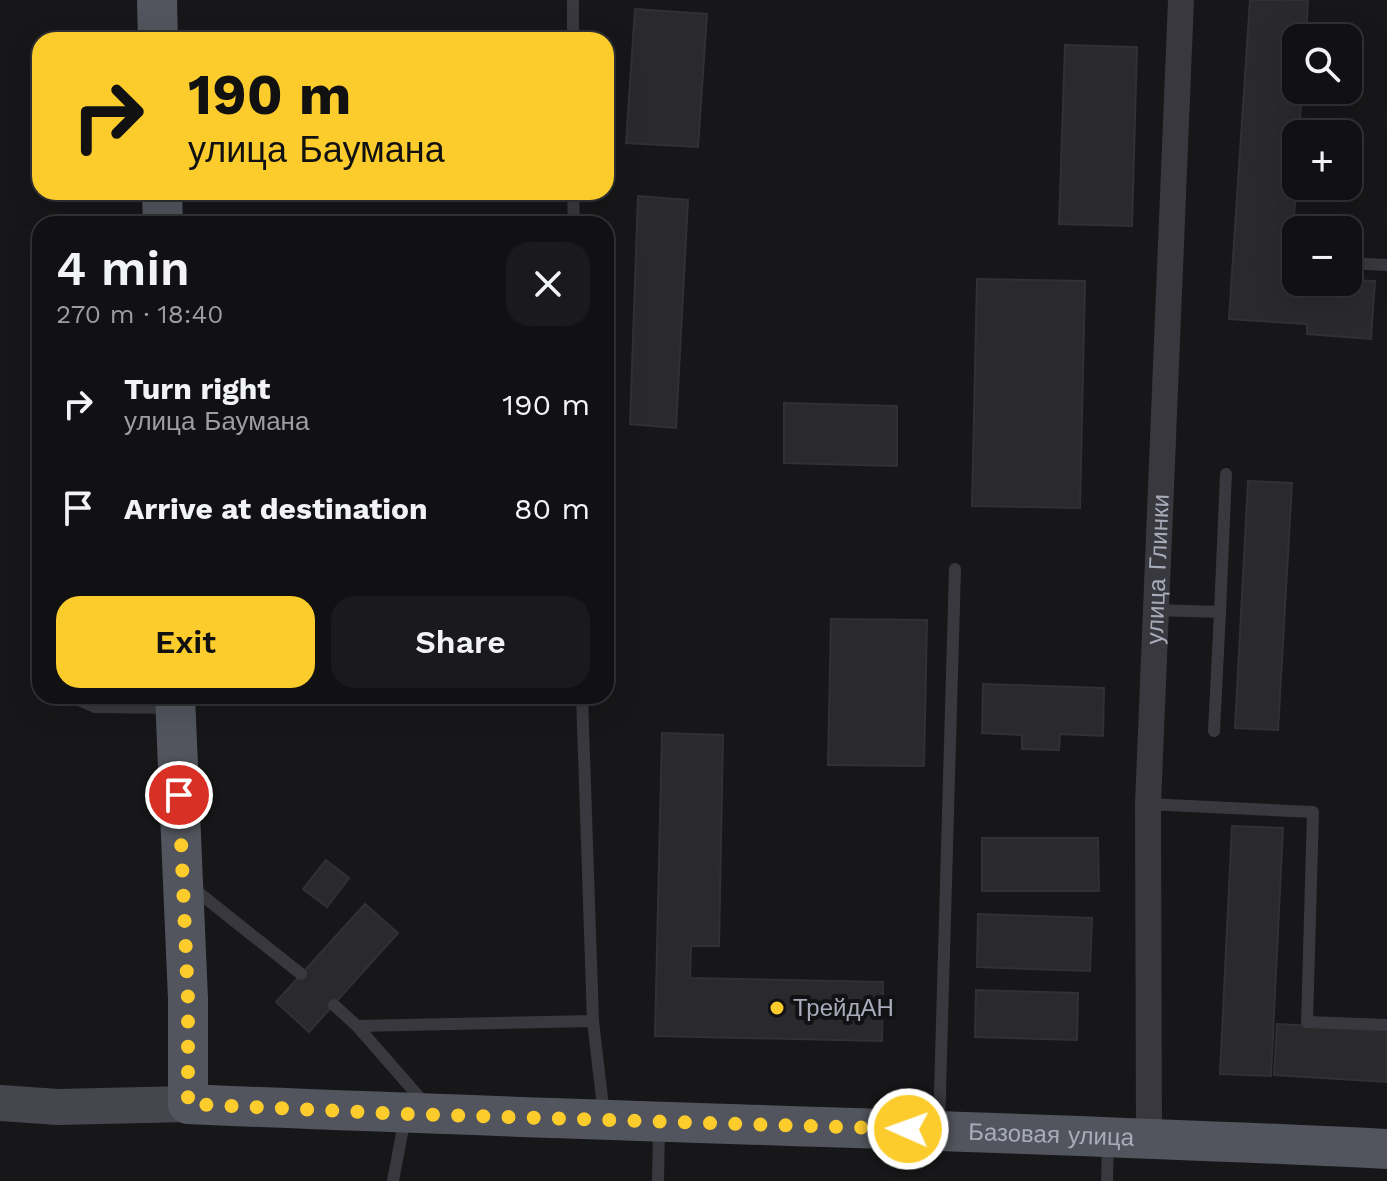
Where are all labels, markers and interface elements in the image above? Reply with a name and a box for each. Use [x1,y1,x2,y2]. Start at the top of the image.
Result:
map controls [1282,24,1362,296]
button: search [1282,24,1362,104]
text: 190 m [188,62,351,128]
icon: right [56,64,160,168]
button: + [1282,120,1362,200]
text: улица Баумана [188,129,445,171]
button: − [1282,216,1362,296]
text: 4 min [56,240,190,297]
button: close [506,242,590,326]
text: 270 m · 18:40 [56,299,224,329]
text: Turn right [124,371,270,406]
icon: right [56,382,100,426]
text: 190 m [502,387,590,422]
text: улица Баумана [124,406,309,436]
icon: arrive [56,486,100,530]
text: Arrive at destination [124,491,428,526]
text: 80 m [514,491,590,526]
street label: улица Глинки [1141,493,1175,645]
button: Exit [56,596,315,688]
button: Share [331,596,590,688]
pin [145,761,213,829]
icon: arrive [157,773,201,817]
place label: ТрейдАН [793,994,894,1022]
marker: ТрейдАН [768,999,786,1017]
position arrow [866,1087,950,1171]
street label: Базовая улица [968,1118,1135,1152]

